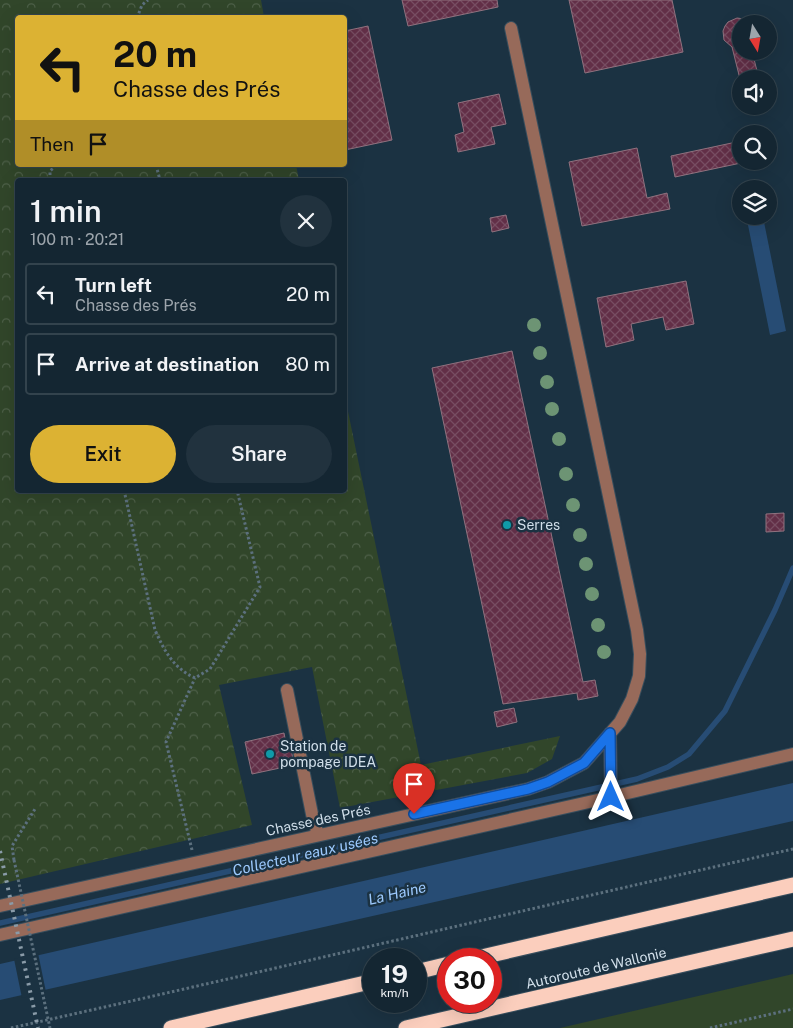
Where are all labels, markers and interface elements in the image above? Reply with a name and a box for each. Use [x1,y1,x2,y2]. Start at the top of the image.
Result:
north arrow [732,15,778,60]
map controls [732,15,777,225]
text: 20 m [113,34,197,75]
icon: left [30,35,95,100]
button: sound [732,70,777,115]
text: Chasse des Prés [113,76,280,102]
button: search [732,125,777,170]
icon: arrive [84,130,112,158]
text: Then [30,133,74,155]
button: layers [732,180,777,225]
text: 1 min [30,193,101,229]
button: close [280,195,332,247]
text: 100 m · 20:21 [30,230,124,249]
text: Turn left [75,274,152,296]
icon: left [32,280,60,308]
text: 20 m [286,283,330,305]
text: Chasse des Prés [75,296,197,315]
icon: arrive [32,350,60,378]
text: Arrive at destination [75,353,259,375]
text: 80 m [285,353,330,375]
button: Exit [30,425,176,483]
button: Share [186,425,332,483]
place label: Serres [517,517,560,533]
marker: Serres [501,519,513,531]
place label: Station de pompage IDEA [280,738,376,770]
marker: Station de pompage IDEA [264,748,276,760]
pin [393,763,435,814]
icon: arrive [400,770,428,798]
position arrow [584,770,636,822]
street label: Chasse des Prés [264,801,372,839]
water label: Collecteur eaux usées [231,829,379,879]
water label: La Haine [366,878,428,908]
street label: Autoroute de Wallonie [524,944,668,992]
speed limit sign: 30 [437,948,502,1013]
text: 19 [381,959,408,989]
text: km/h [380,986,409,1000]

